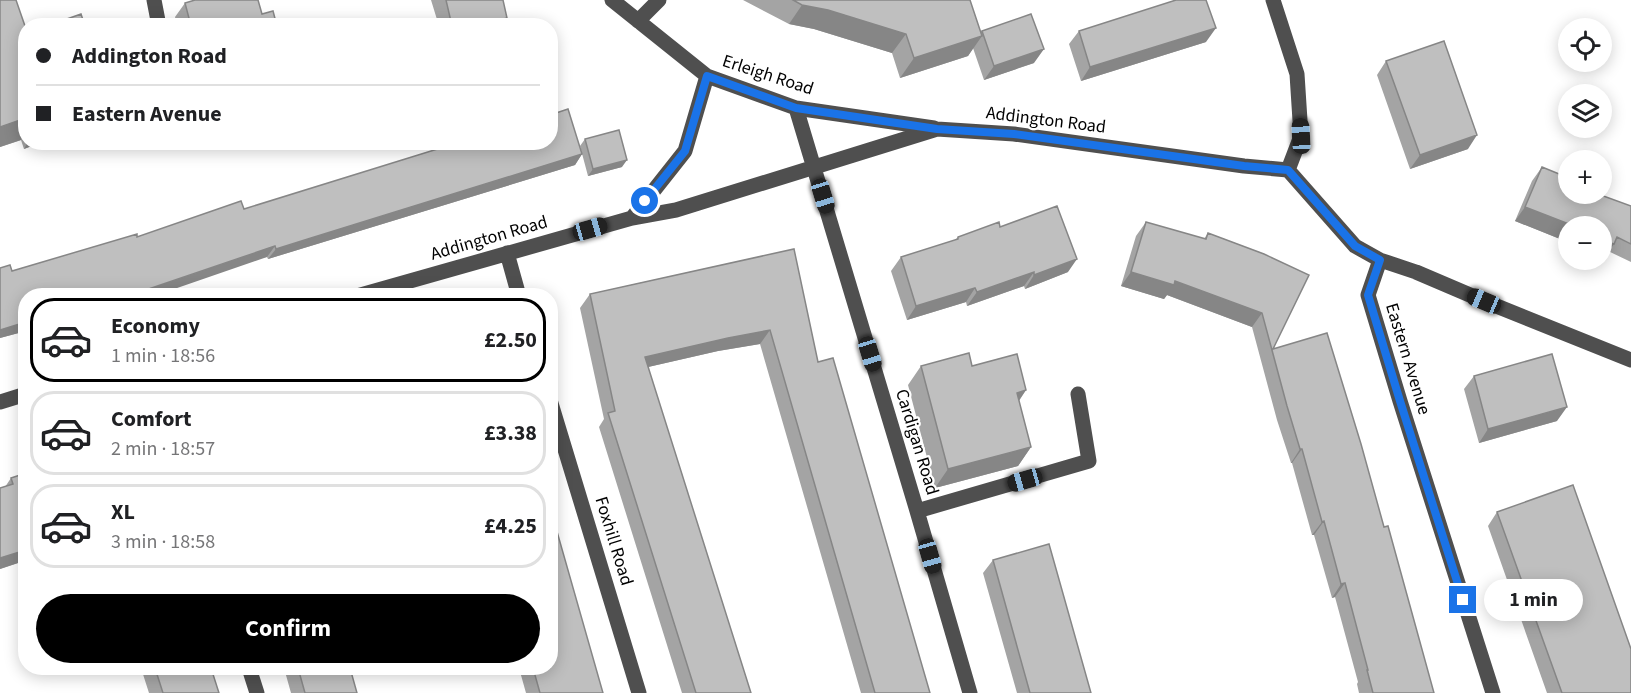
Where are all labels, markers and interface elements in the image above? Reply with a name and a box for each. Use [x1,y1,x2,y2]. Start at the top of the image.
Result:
map controls [1558,18,1612,270]
button: locate [1558,18,1612,72]
text: Addington Road [72,40,227,72]
street label: Erleigh Road [719,48,817,102]
button: layers [1558,84,1612,138]
text: Eastern Avenue [72,98,222,130]
street label: Addington Road [985,100,1107,140]
car [1291,118,1311,154]
button: + [1558,150,1612,204]
car [809,176,837,216]
route start [631,187,658,214]
street label: Addington Road [428,209,550,267]
car [570,215,610,243]
button: − [1558,216,1612,270]
car [1464,286,1504,316]
street label: Eastern Avenue [1379,300,1437,418]
text: Economy [111,310,200,342]
icon: car [39,313,93,367]
text: £2.50 [484,324,537,356]
car [856,334,884,374]
text: 1 min · 18:56 [111,342,215,370]
street label: Cardigan Road [889,386,945,498]
text: Comfort [111,403,192,435]
icon: car [39,406,93,460]
text: £3.38 [484,417,537,449]
text: 2 min · 18:57 [111,435,215,463]
car [1005,466,1045,494]
street label: Foxhill Road [589,493,639,589]
text: XL [111,496,135,528]
icon: car [39,499,93,553]
text: £4.25 [484,510,537,542]
text: 3 min · 18:58 [111,528,215,556]
car [916,536,944,576]
callout: 1 min [1484,579,1583,621]
route end [1449,586,1476,613]
text: 1 min [1509,586,1558,614]
button: Confirm [36,594,540,663]

